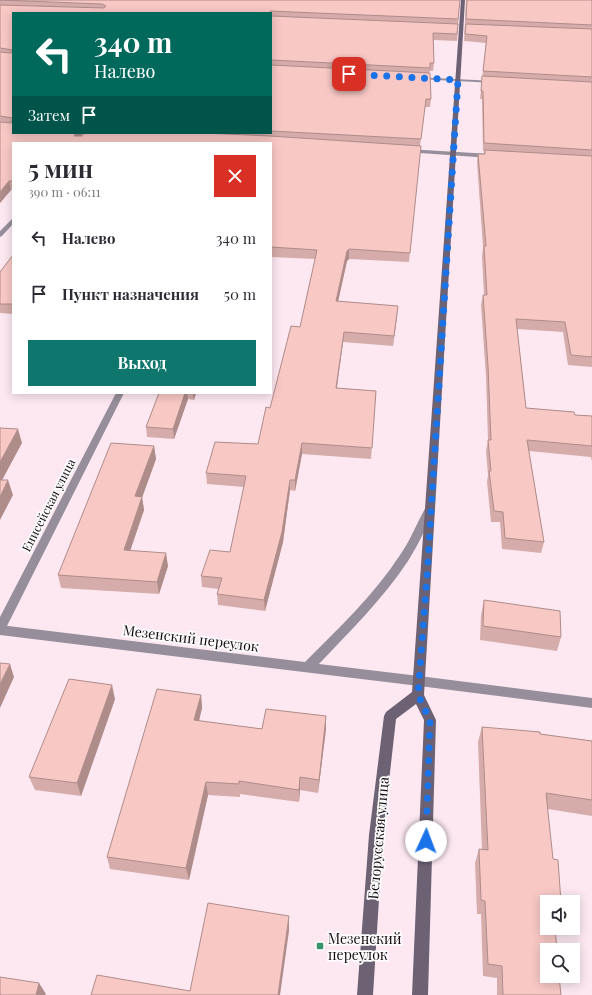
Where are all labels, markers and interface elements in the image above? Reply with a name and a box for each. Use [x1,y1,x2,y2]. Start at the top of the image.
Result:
text: 340 m [94,23,172,60]
icon: left [28,28,80,80]
pin [332,57,366,91]
text: Налево [94,59,155,83]
icon: arrive [338,63,360,85]
icon: arrive [78,104,100,126]
text: Затем [28,105,70,125]
text: 5 мин [28,152,93,184]
button: close [214,155,256,197]
text: 390 m · 06:11 [28,183,101,200]
icon: left [28,227,50,249]
text: Налево [62,228,115,248]
text: 340 m [216,228,256,248]
icon: arrive [28,283,50,305]
text: Пункт назначения [62,284,199,304]
text: 50 m [224,284,256,304]
button: Выход [28,340,256,386]
street label: Енисейская улица [18,456,78,554]
street label: Мезенский переулок [122,620,260,656]
street label: Белорусская улица [363,776,393,900]
position arrow [405,820,447,862]
map controls [540,895,580,983]
button: sound [540,895,580,935]
place label: Мезенский переулок [328,929,402,964]
marker: Мезенский переулок [315,941,325,951]
button: search [540,943,580,983]

